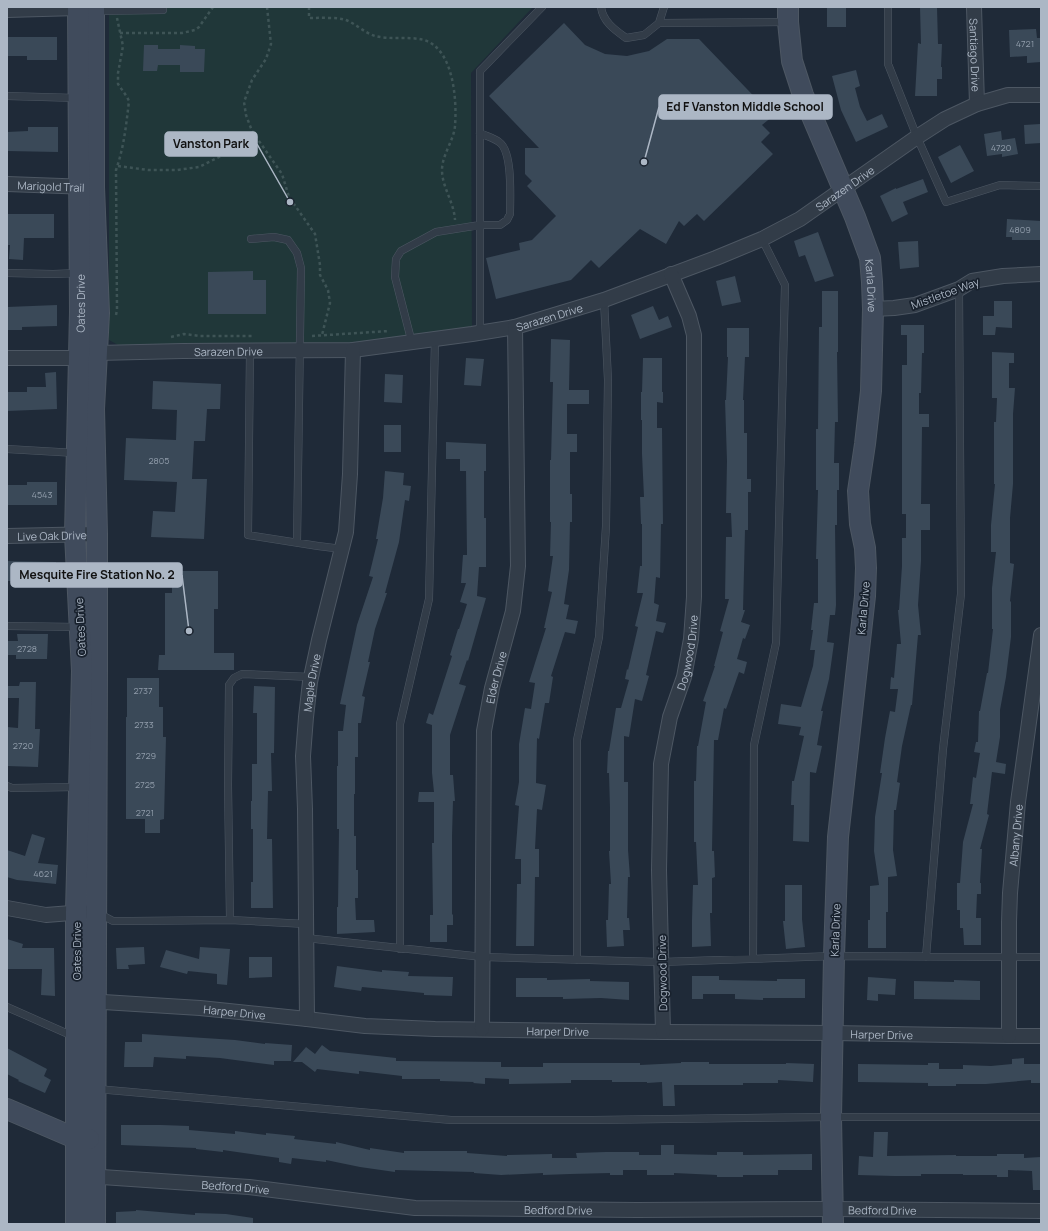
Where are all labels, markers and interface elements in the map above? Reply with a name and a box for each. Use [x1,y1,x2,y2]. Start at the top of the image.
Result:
street label: Santiago Drive [967,18,984,93]
house number: 4721 [1016,37,1034,50]
callout: Ed F Vanston Middle School [659,95,832,119]
text: Ed F Vanston Middle School [666,98,824,115]
callout: Vanston Park [165,132,257,156]
text: Vanston Park [173,135,249,152]
house number: 4720 [991,141,1011,154]
street label: Sarazen Drive [812,162,878,214]
street label: Marigold Trail [17,177,85,194]
house number: 4809 [1009,223,1031,236]
street label: Karla Drive [863,259,881,313]
street label: Oates Drive [72,273,88,333]
street label: Mistletoe Way [909,274,981,312]
street label: Sarazen Drive [514,299,585,334]
street label: Sarazen Drive [194,343,263,358]
house number: 2805 [148,454,170,467]
house number: 4543 [32,488,52,501]
street label: Live Oak Drive [17,527,88,543]
callout: Mesquite Fire Station No. 2 [11,563,182,587]
text: Mesquite Fire Station No. 2 [19,566,175,583]
street label: Karla Drive [853,580,873,635]
street label: Oates Drive [71,597,89,657]
street label: Dogwood Drive [672,614,700,692]
house number: 2728 [17,642,37,655]
street label: Elder Drive [482,649,509,705]
street label: Maple Drive [299,651,324,712]
house number: 2737 [133,684,153,697]
house number: 2733 [134,718,154,731]
house number: 2720 [13,739,33,752]
house number: 2729 [136,749,156,762]
house number: 2725 [135,778,155,791]
street label: Albany Drive [1005,803,1025,867]
house number: 2721 [136,806,154,819]
house number: 4621 [33,867,53,880]
street label: Karla Drive [827,903,843,957]
street label: Oates Drive [69,921,84,980]
street label: Dogwood Drive [654,934,670,1011]
street label: Harper Drive [203,1001,267,1022]
street label: Harper Drive [526,1023,590,1039]
street label: Harper Drive [850,1026,914,1042]
street label: Bedford Drive [201,1176,271,1197]
street label: Bedford Drive [524,1201,593,1217]
street label: Bedford Drive [848,1202,917,1217]

